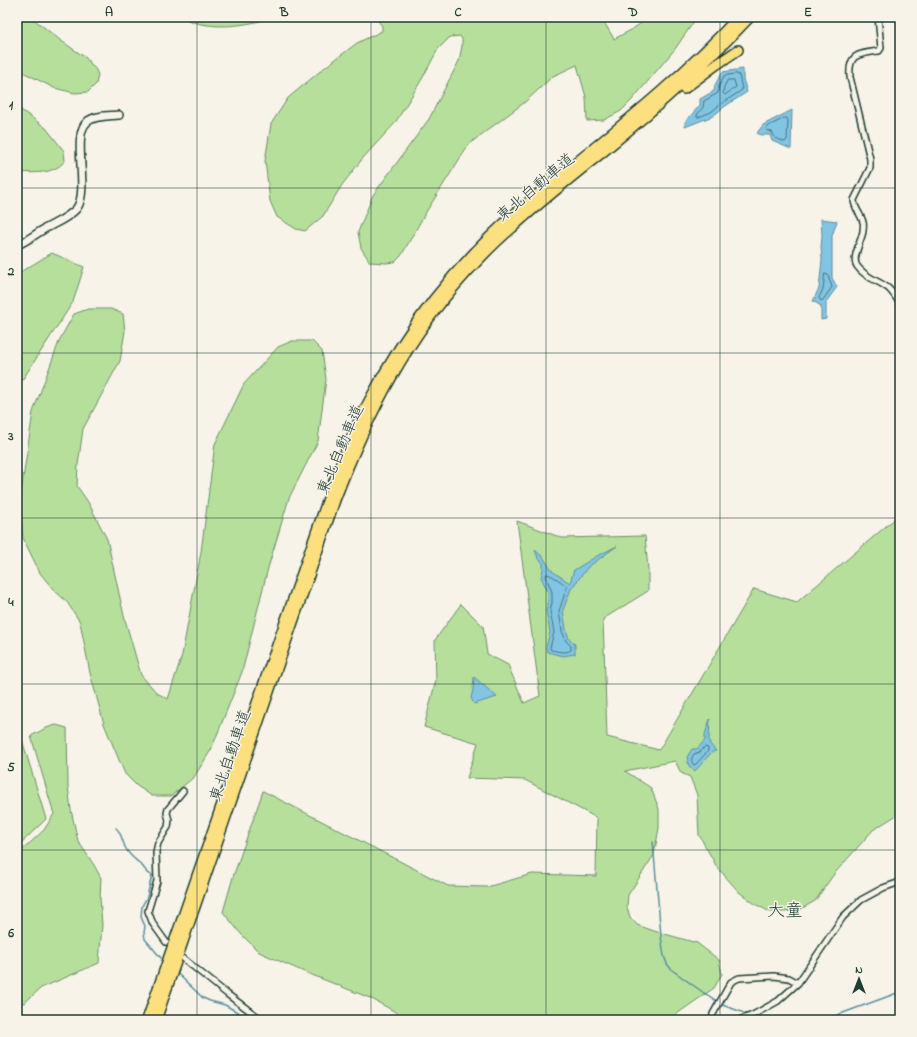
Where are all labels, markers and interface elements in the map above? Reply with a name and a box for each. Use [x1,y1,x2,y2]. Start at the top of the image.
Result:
text: A [105,3,113,22]
text: B [279,3,289,22]
text: C [454,3,462,22]
text: D [627,3,638,22]
text: E [804,3,812,22]
text: 1 [9,96,14,115]
street label: 東北自動車道 [492,148,580,228]
text: 2 [7,262,15,281]
street label: 東北自動車道 [311,401,371,499]
text: 3 [7,427,14,446]
text: 4 [7,593,14,612]
street label: 東北自動車道 [204,707,258,805]
text: 5 [7,758,15,777]
district label: 大童 [767,899,803,925]
text: 6 [7,924,14,943]
north arrow [839,959,879,999]
text: N [855,962,863,978]

